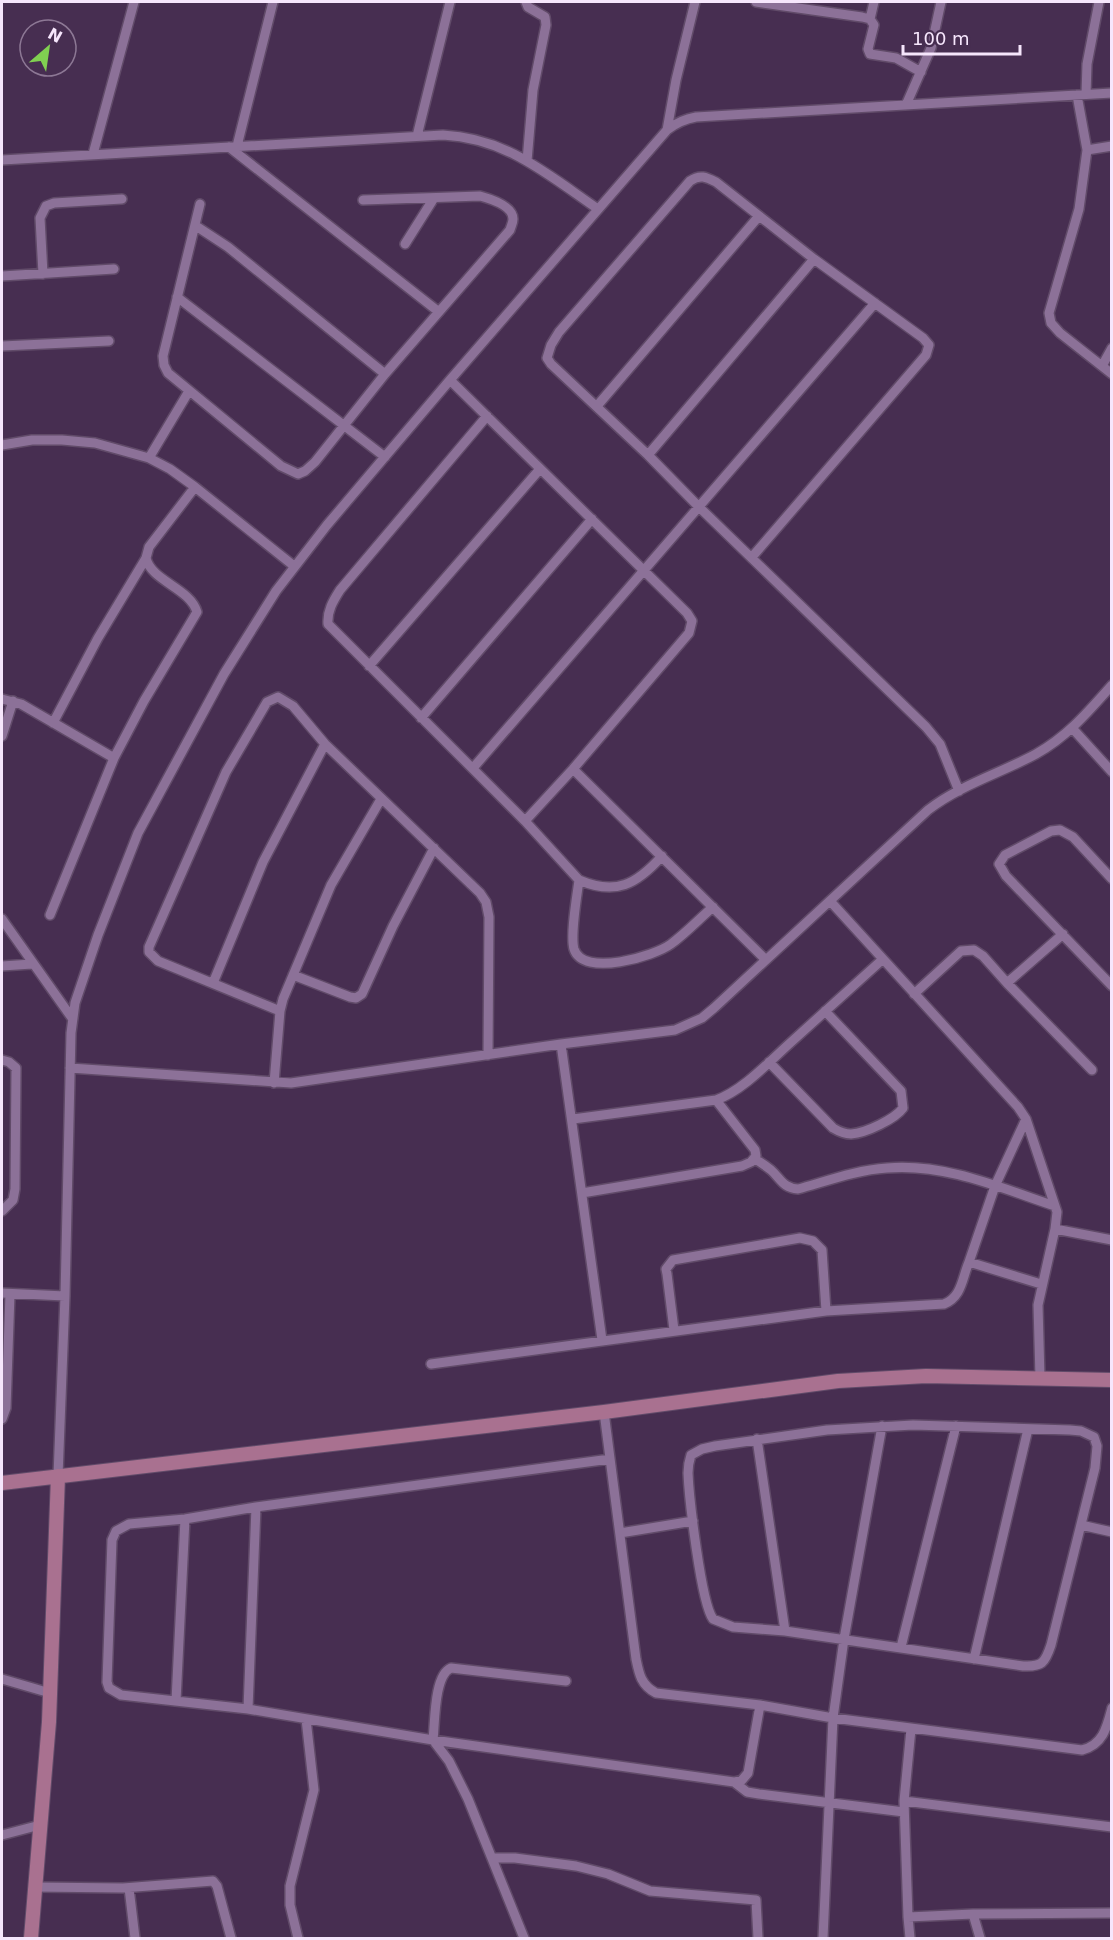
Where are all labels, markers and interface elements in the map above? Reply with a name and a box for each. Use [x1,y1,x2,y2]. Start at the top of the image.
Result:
north arrow [18,18,78,78]
scale bar [903,18,1020,56]
text: N [45,24,65,47]
text: 100 m [912,28,970,49]

